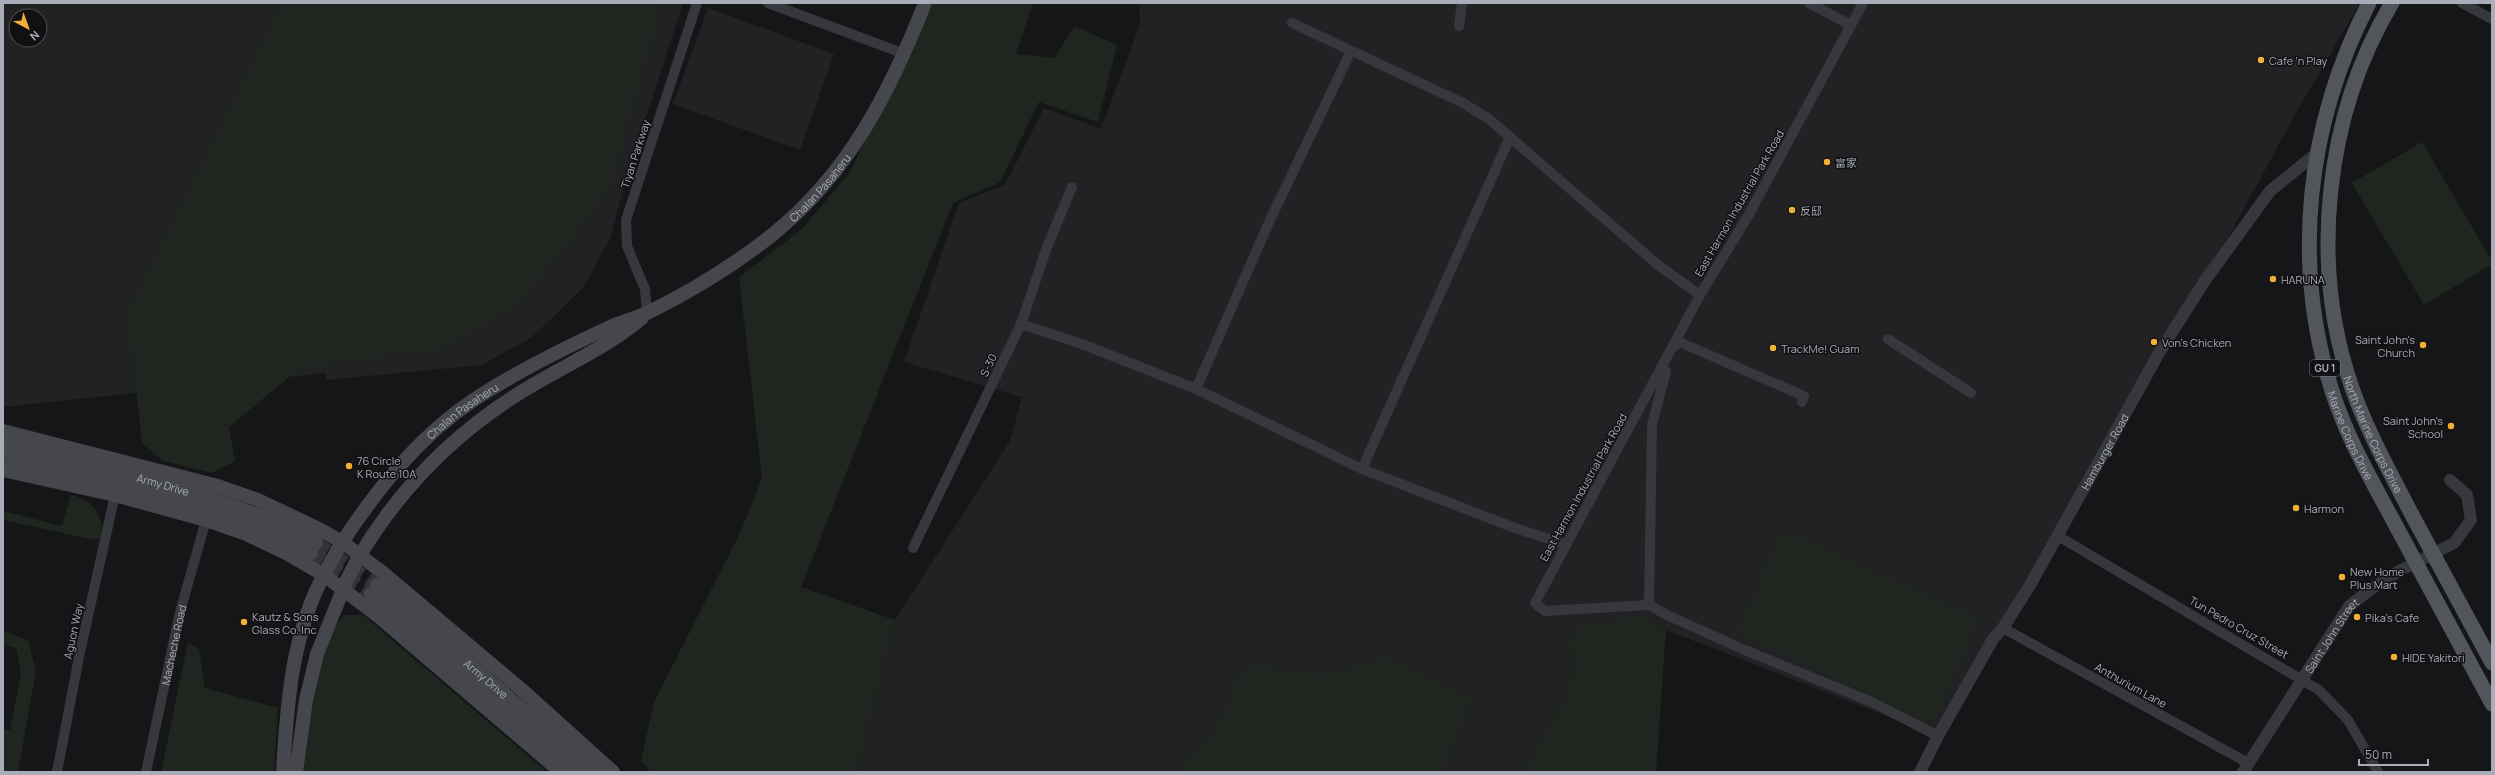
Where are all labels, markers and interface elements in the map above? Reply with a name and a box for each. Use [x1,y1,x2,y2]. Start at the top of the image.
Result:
north arrow [8,8,48,48]
text: N [27,28,43,44]
place label: Cafe ‘n Play [2269,53,2327,68]
marker: Cafe ‘n Play [2256,55,2266,65]
street label: Tiyan Parkway [617,118,653,190]
street label: East Harmon Industrial Park Road [1691,127,1787,279]
street label: Chalan Pasaheru [785,150,853,225]
place label: 富家 [1835,155,1857,170]
marker: 富家 [1822,157,1832,167]
place label: 反邸 [1800,203,1822,218]
marker: 反邸 [1787,205,1797,215]
place label: HARUNA [2281,272,2325,287]
marker: HARUNA [2268,274,2278,284]
place label: Saint John's Church [2355,332,2415,360]
place label: Von's Chicken [2162,335,2231,350]
marker: Von's Chicken [2149,337,2159,347]
marker: Saint John's Church [2418,340,2428,350]
place label: TrackMe! Guam [1781,341,1859,356]
marker: TrackMe! Guam [1768,343,1778,353]
street label: S-30 [976,351,1000,379]
road number: GU 1 [2310,360,2340,376]
street label: North Marine Corps Drive [2341,374,2407,496]
street label: Chalan Pasaheru [423,379,501,442]
street label: Marine Corps Drive [2325,389,2378,483]
street label: East Harmon Industrial Park Road [1536,410,1630,564]
street label: Hamburger Road [2077,411,2131,492]
place label: Saint John's School [2383,413,2443,441]
marker: Saint John's School [2446,421,2456,431]
place label: 76 Circle K Route 10A [357,453,416,481]
marker: 76 Circle K Route 10A [344,461,354,471]
street label: Army Drive [135,469,192,499]
place label: Harmon [2304,501,2344,516]
marker: Harmon [2291,503,2301,513]
place label: New Home Plus Mart [2350,564,2405,592]
marker: New Home Plus Mart [2337,572,2347,582]
street label: Tun Pedro Cruz Street [2187,592,2291,662]
street label: Saint John Street [2301,594,2362,676]
street label: Aguon Way [60,602,86,660]
street label: Macheche Road [157,603,189,686]
place label: Kautz & Sons Glass Co. Inc [252,609,319,637]
place label: Pika's Cafe [2365,610,2420,625]
marker: Pika's Cafe [2352,612,2362,622]
marker: Kautz & Sons Glass Co. Inc [239,617,249,627]
place label: HIDE Yakitori [2402,650,2465,665]
marker: HIDE Yakitori [2389,652,2399,662]
street label: Army Drive [461,655,512,702]
street label: Anthurium Lane [2092,659,2170,711]
scale bar [2359,741,2428,767]
text: 50 m [2365,746,2392,763]

